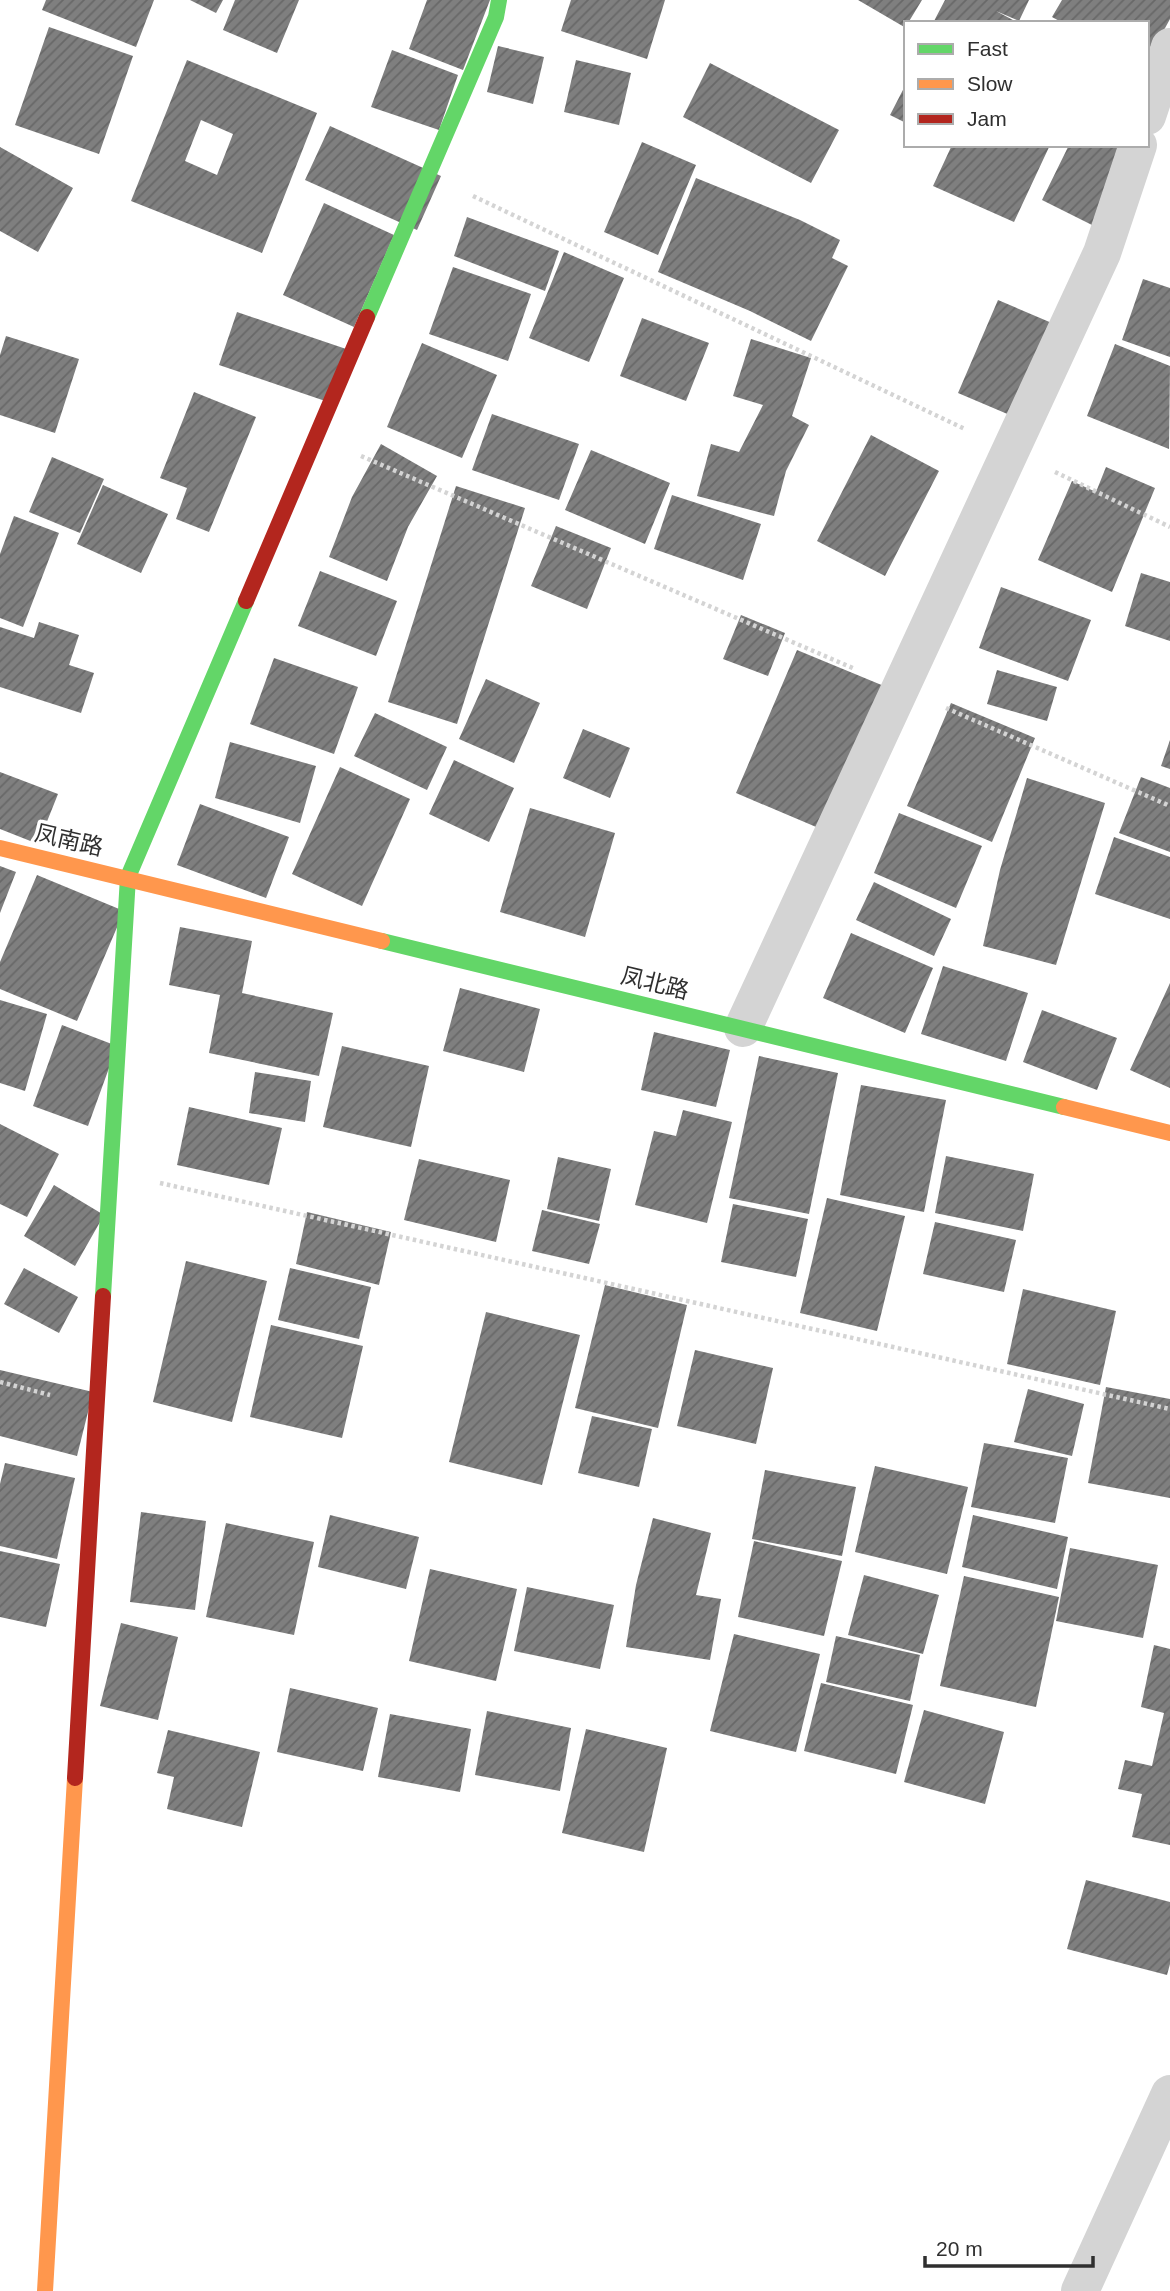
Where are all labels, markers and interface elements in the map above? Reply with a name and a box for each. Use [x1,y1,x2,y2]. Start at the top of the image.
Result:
legend [904,21,1149,147]
text: Fast [967,37,1008,60]
text: Slow [967,72,1013,95]
text: Jam [967,107,1007,130]
street label: 凤南路 [32,820,106,860]
street label: 凤北路 [618,962,692,1004]
scale bar [925,2224,1093,2268]
text: 20 m [936,2237,983,2260]

